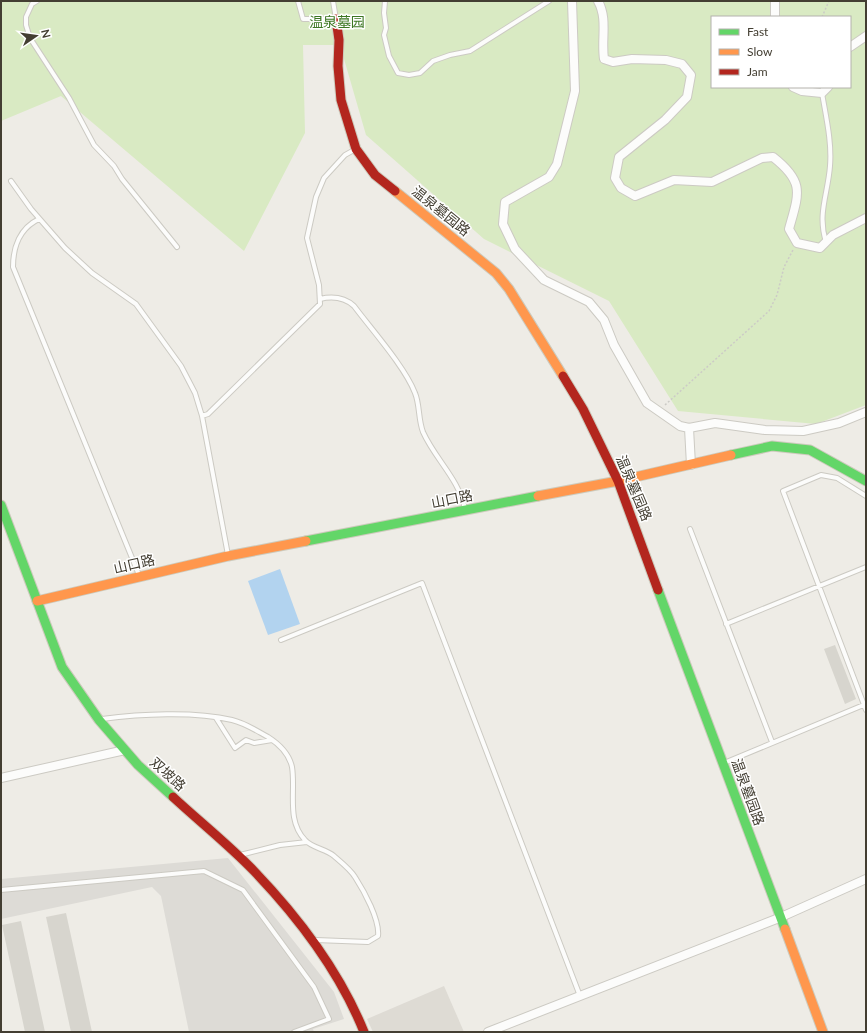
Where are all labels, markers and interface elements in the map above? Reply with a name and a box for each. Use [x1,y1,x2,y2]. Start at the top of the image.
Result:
park label: 温泉墓园 [309,13,365,30]
north arrow [16,16,56,56]
legend [711,16,851,88]
text: Fast [747,24,769,39]
text: N [39,28,54,39]
text: Slow [747,44,773,59]
text: Jam [747,64,768,79]
street label: 温泉墓园路 [409,182,474,239]
street label: 温泉墓园路 [613,452,656,523]
street label: 山口路 [430,486,474,511]
street label: 山口路 [112,551,156,577]
street label: 双坡路 [147,753,190,794]
street label: 温泉墓园路 [729,756,768,828]

